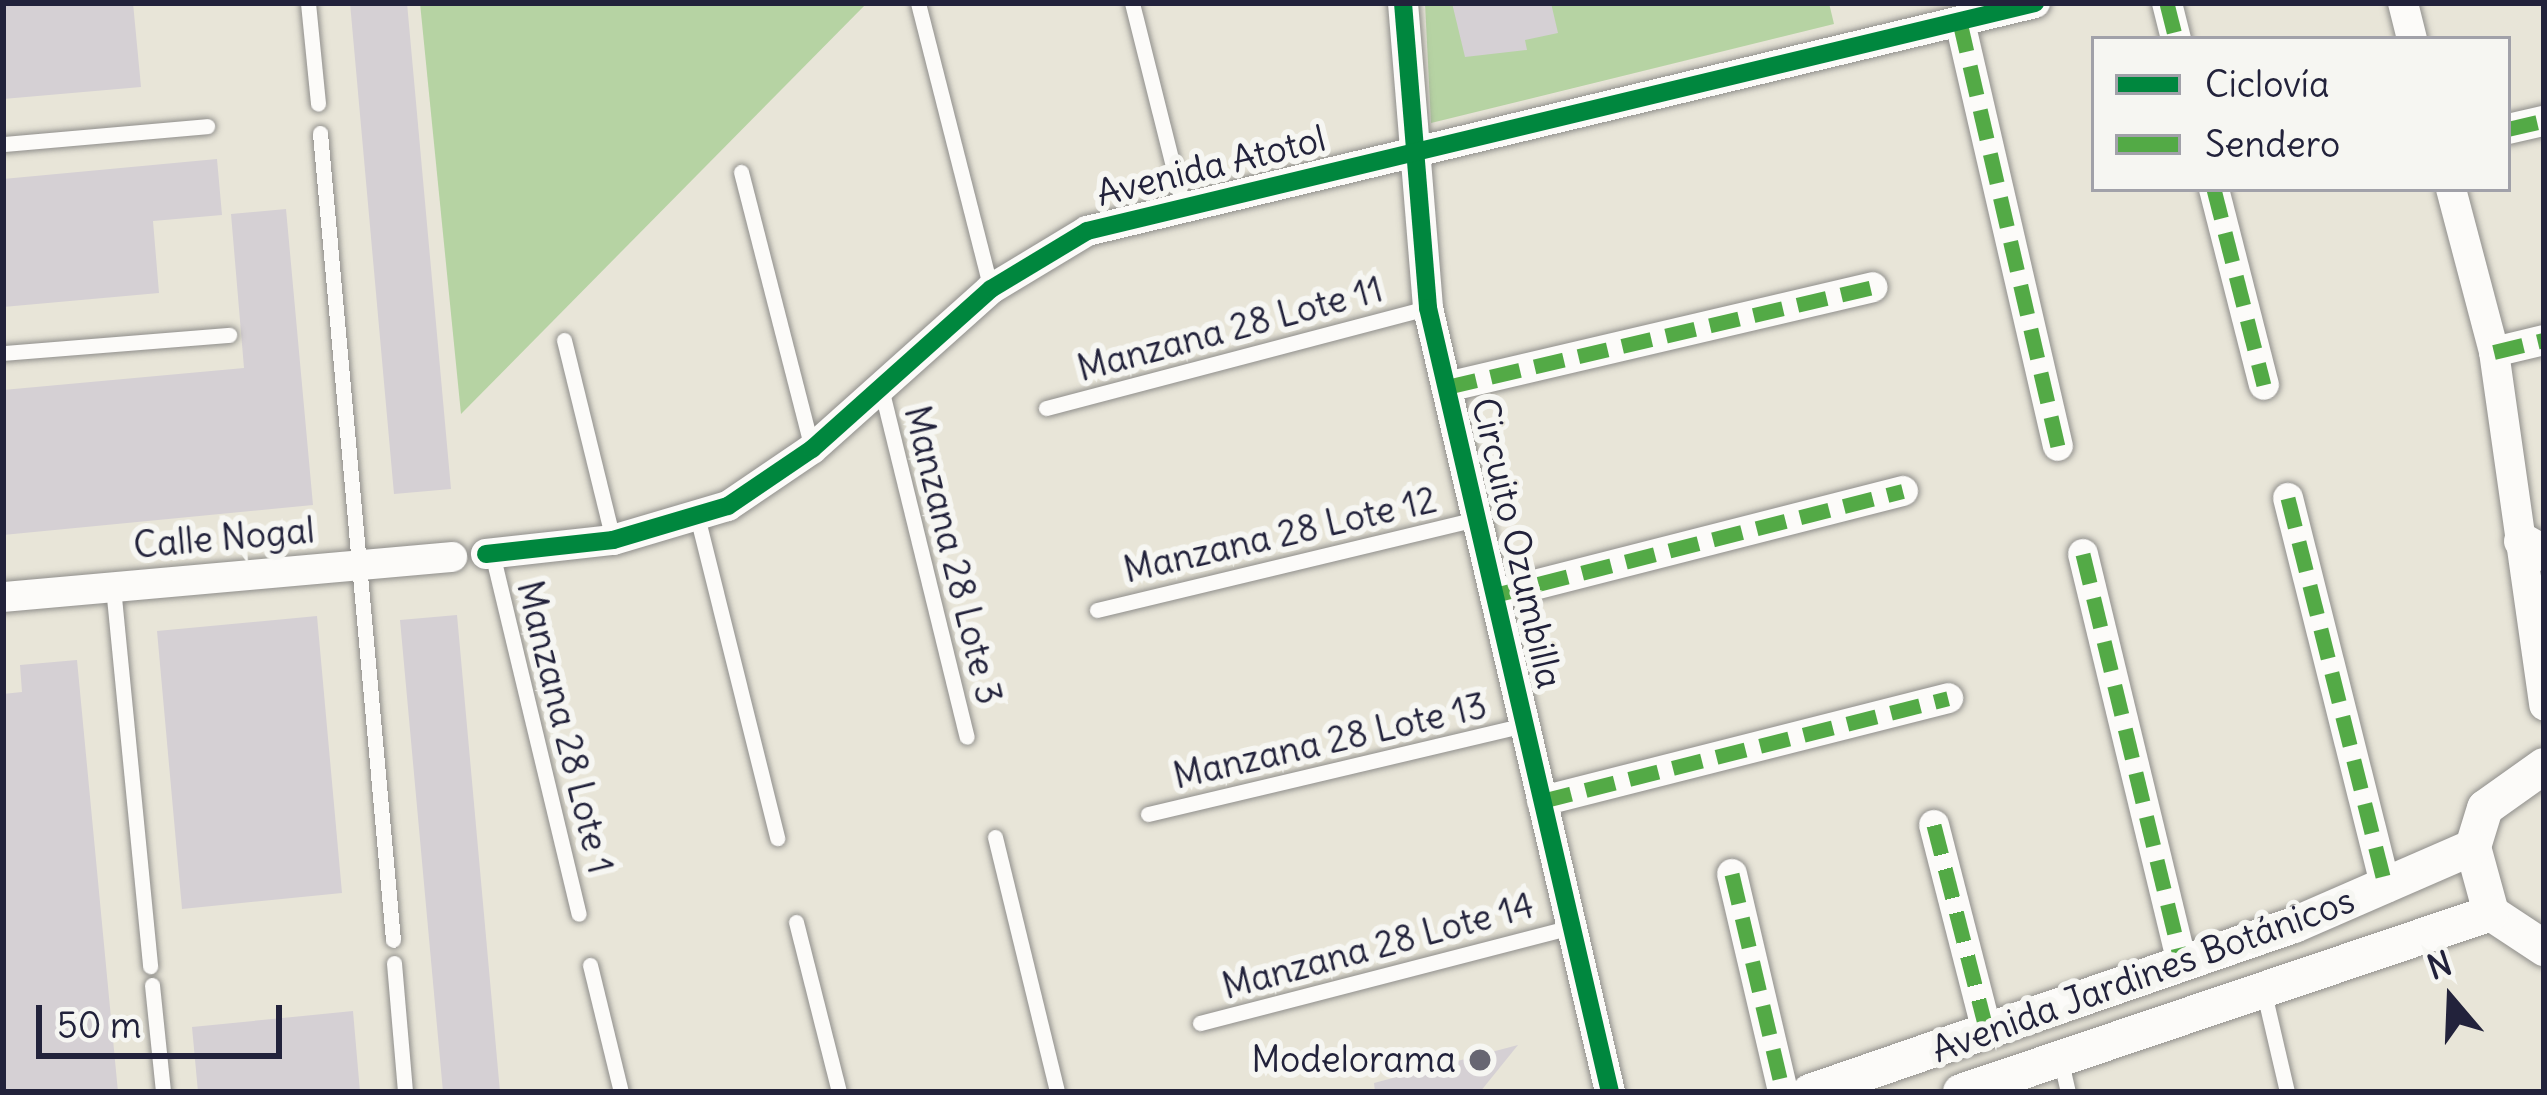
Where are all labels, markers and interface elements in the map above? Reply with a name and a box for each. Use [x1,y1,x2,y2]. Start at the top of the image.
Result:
legend [2091,36,2511,192]
text: Ciclovía [2205,62,2329,107]
street label: Avenida Atotol [1092,117,1330,215]
text: Sendero [2205,122,2340,167]
street label: Manzana 28 Lote 11 [1073,267,1387,391]
street label: Circuito Ozumbilla [1463,394,1571,692]
street label: Manzana 28 Lote 3 [895,401,1011,709]
street label: Manzana 28 Lote 12 [1119,478,1441,592]
street label: Calle Nogal [132,509,316,567]
street label: Manzana 28 Lote 1 [508,576,622,878]
street label: Manzana 28 Lote 13 [1169,684,1491,798]
street label: Avenida Jardines Botánicos [1926,878,2360,1072]
street label: Manzana 28 Lote 14 [1217,884,1539,1008]
north arrow [2391,939,2511,1059]
text: N [2422,941,2457,989]
scale bar [42,981,288,1055]
text: 50 m [57,1003,142,1048]
place label: Modelorama [1251,1038,1456,1082]
marker: Modelorama [1467,1047,1493,1073]

